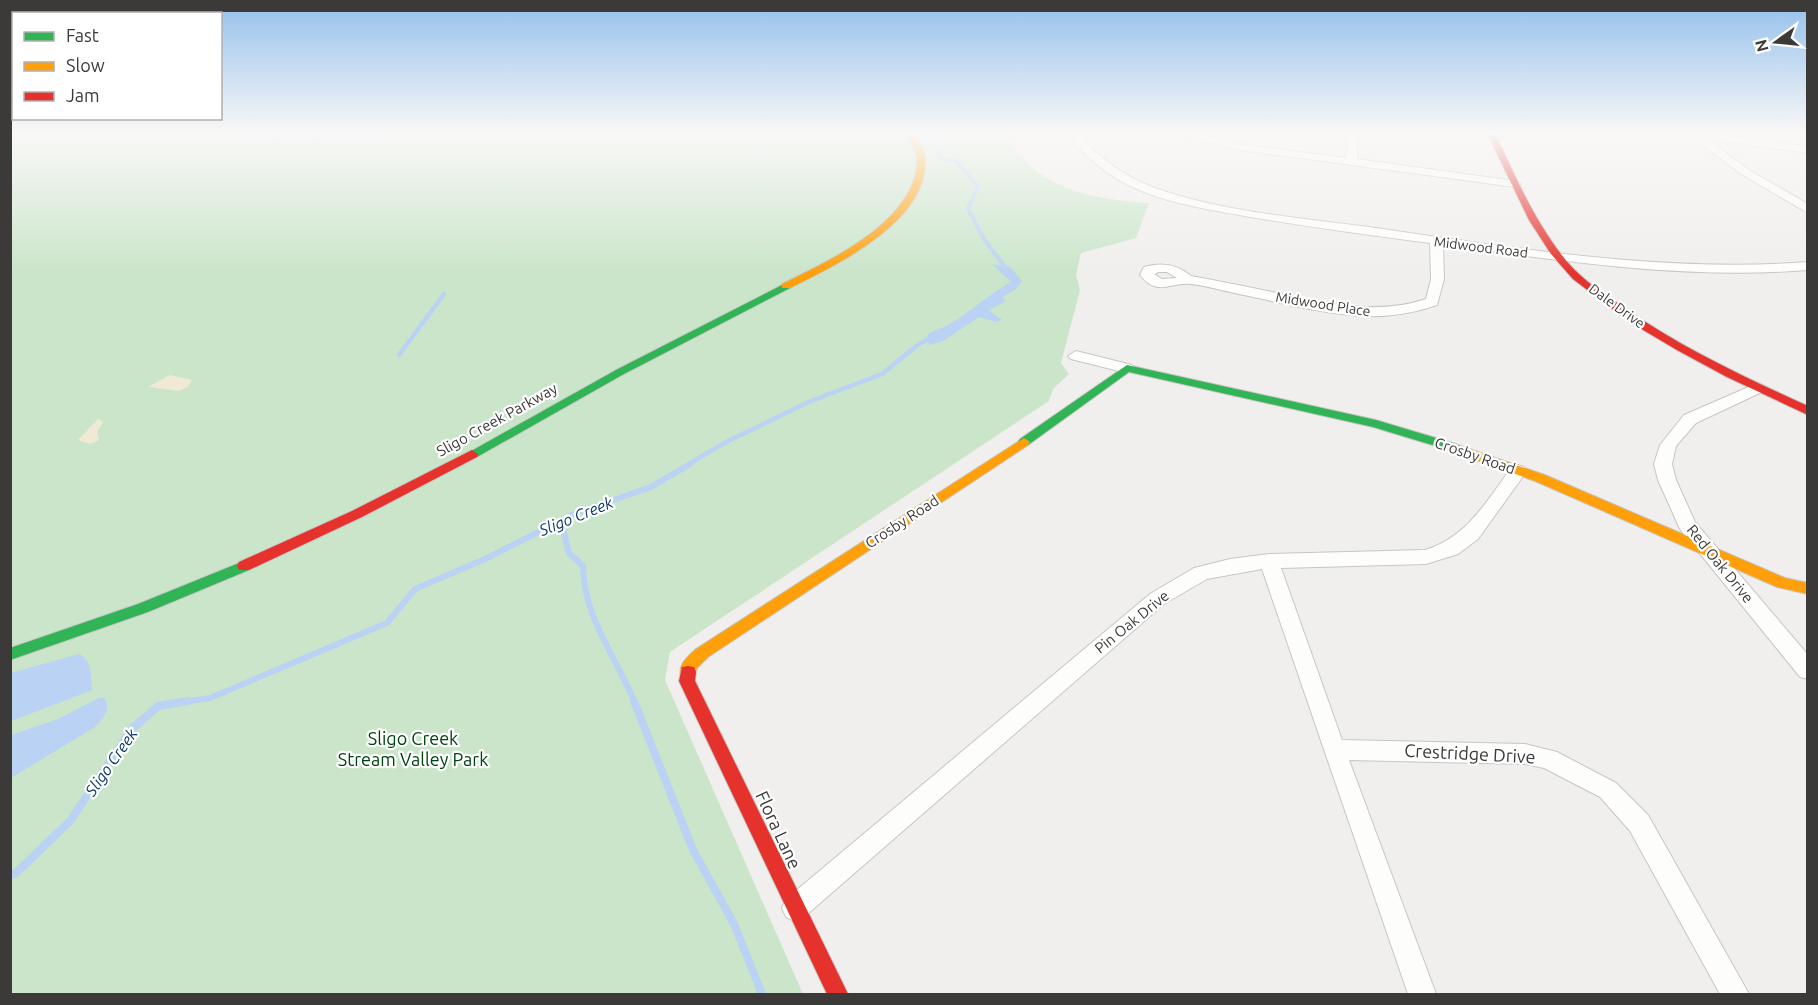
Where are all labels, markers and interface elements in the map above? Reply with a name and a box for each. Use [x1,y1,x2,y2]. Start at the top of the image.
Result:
legend [12,12,222,120]
north arrow [1746,12,1806,72]
text: Fast [66,25,99,45]
text: N [1751,38,1772,54]
text: Slow [66,55,105,75]
text: Jam [66,85,100,105]
street label: Midwood Road [1433,233,1529,261]
street label: Dale Drive [1586,280,1648,332]
street label: Midwood Place [1274,289,1372,319]
street label: Sligo Creek Parkway [434,379,560,460]
street label: Crosby Road [1433,434,1518,477]
street label: Crosby Road [862,492,942,552]
water label: Sligo Creek [535,493,616,539]
street label: Red Oak Drive [1684,521,1757,606]
street label: Pin Oak Drive [1091,587,1172,657]
water label: Sligo Creek [81,724,141,800]
park label: Sligo Creek Stream Valley Park [338,728,488,769]
street label: Crestridge Drive [1404,740,1536,766]
street label: Flora Lane [752,787,806,872]

